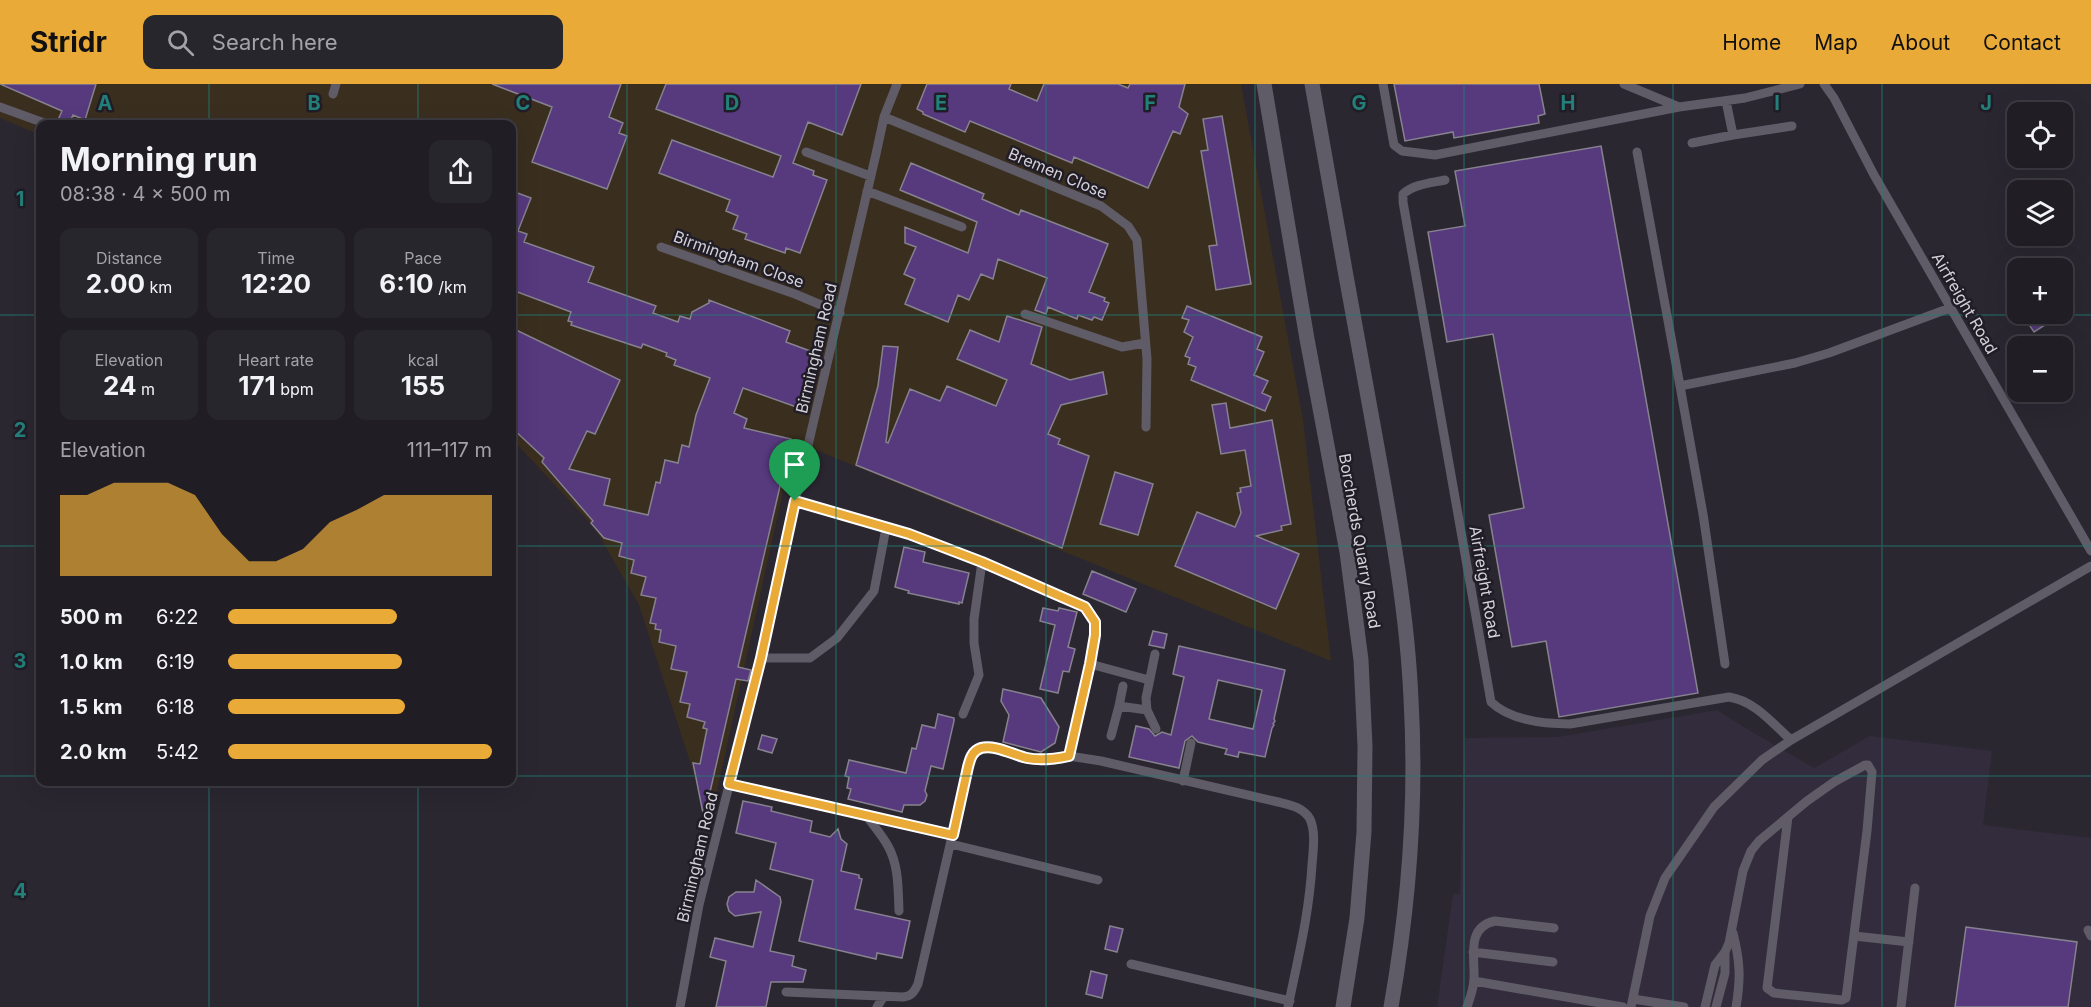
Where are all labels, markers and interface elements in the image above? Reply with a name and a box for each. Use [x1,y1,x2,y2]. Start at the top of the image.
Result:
search box [143,15,563,69]
text: Stridr [30,25,107,59]
icon: search [164,26,197,59]
text: Search here [212,29,338,55]
text: Home [1722,30,1781,55]
text: Map [1814,30,1858,55]
text: About [1891,30,1950,55]
text: Contact [1983,30,2061,55]
text: A [98,91,113,115]
text: B [307,91,321,115]
text: C [516,91,530,115]
text: D [725,91,739,115]
text: E [935,91,947,115]
text: F [1144,91,1156,115]
text: G [1351,91,1367,115]
text: H [1561,91,1575,115]
text: I [1774,91,1780,115]
text: J [1980,91,1992,115]
map controls [2007,102,2073,402]
button: locate [2007,102,2073,168]
text: Morning run [60,139,258,179]
button: share [429,140,492,203]
street label: Bremen Close [1005,143,1111,203]
button: layers [2007,180,2073,246]
text: 08:38 · 4 × 500 m [60,182,230,206]
text: 1 [16,187,24,211]
street label: Birmingham Close [671,226,807,292]
text: Distance [96,248,162,268]
text: Time [257,248,295,268]
text: Pace [404,248,442,268]
street label: Airfreight Road [1928,249,2002,357]
button: + [2007,258,2073,324]
text: 2.00 [86,268,145,299]
text: 12:20 [241,268,311,299]
text: 6:10 [379,268,434,299]
text: km [145,277,172,297]
text: /km [434,277,467,297]
street label: Birmingham Road [791,281,841,415]
button: − [2007,336,2073,402]
text: Elevation [95,350,163,370]
text: Heart rate [238,350,314,370]
text: kcal [408,350,438,370]
text: 24 [103,370,137,401]
text: 171 [238,370,276,401]
text: 155 [401,370,445,401]
text: m [137,379,155,399]
text: bpm [276,379,314,399]
text: 2 [14,418,26,442]
text: Elevation [60,438,146,462]
text: 111–117 m [407,438,492,462]
pin [769,439,820,501]
icon: arrive [778,448,811,481]
street label: Borcherds Quarry Road [1335,452,1385,630]
street label: Airfreight Road [1465,524,1505,640]
text: 500 m [60,605,123,629]
text: 6:22 [156,605,199,629]
text: 3 [14,649,26,673]
text: 1.0 km [60,650,123,674]
text: 6:19 [156,650,195,674]
text: 1.5 km [60,695,123,719]
text: 6:18 [156,695,195,719]
text: 2.0 km [60,740,127,764]
text: 5:42 [156,740,199,764]
street label: Birmingham Road [672,790,722,924]
text: 4 [13,879,27,903]

